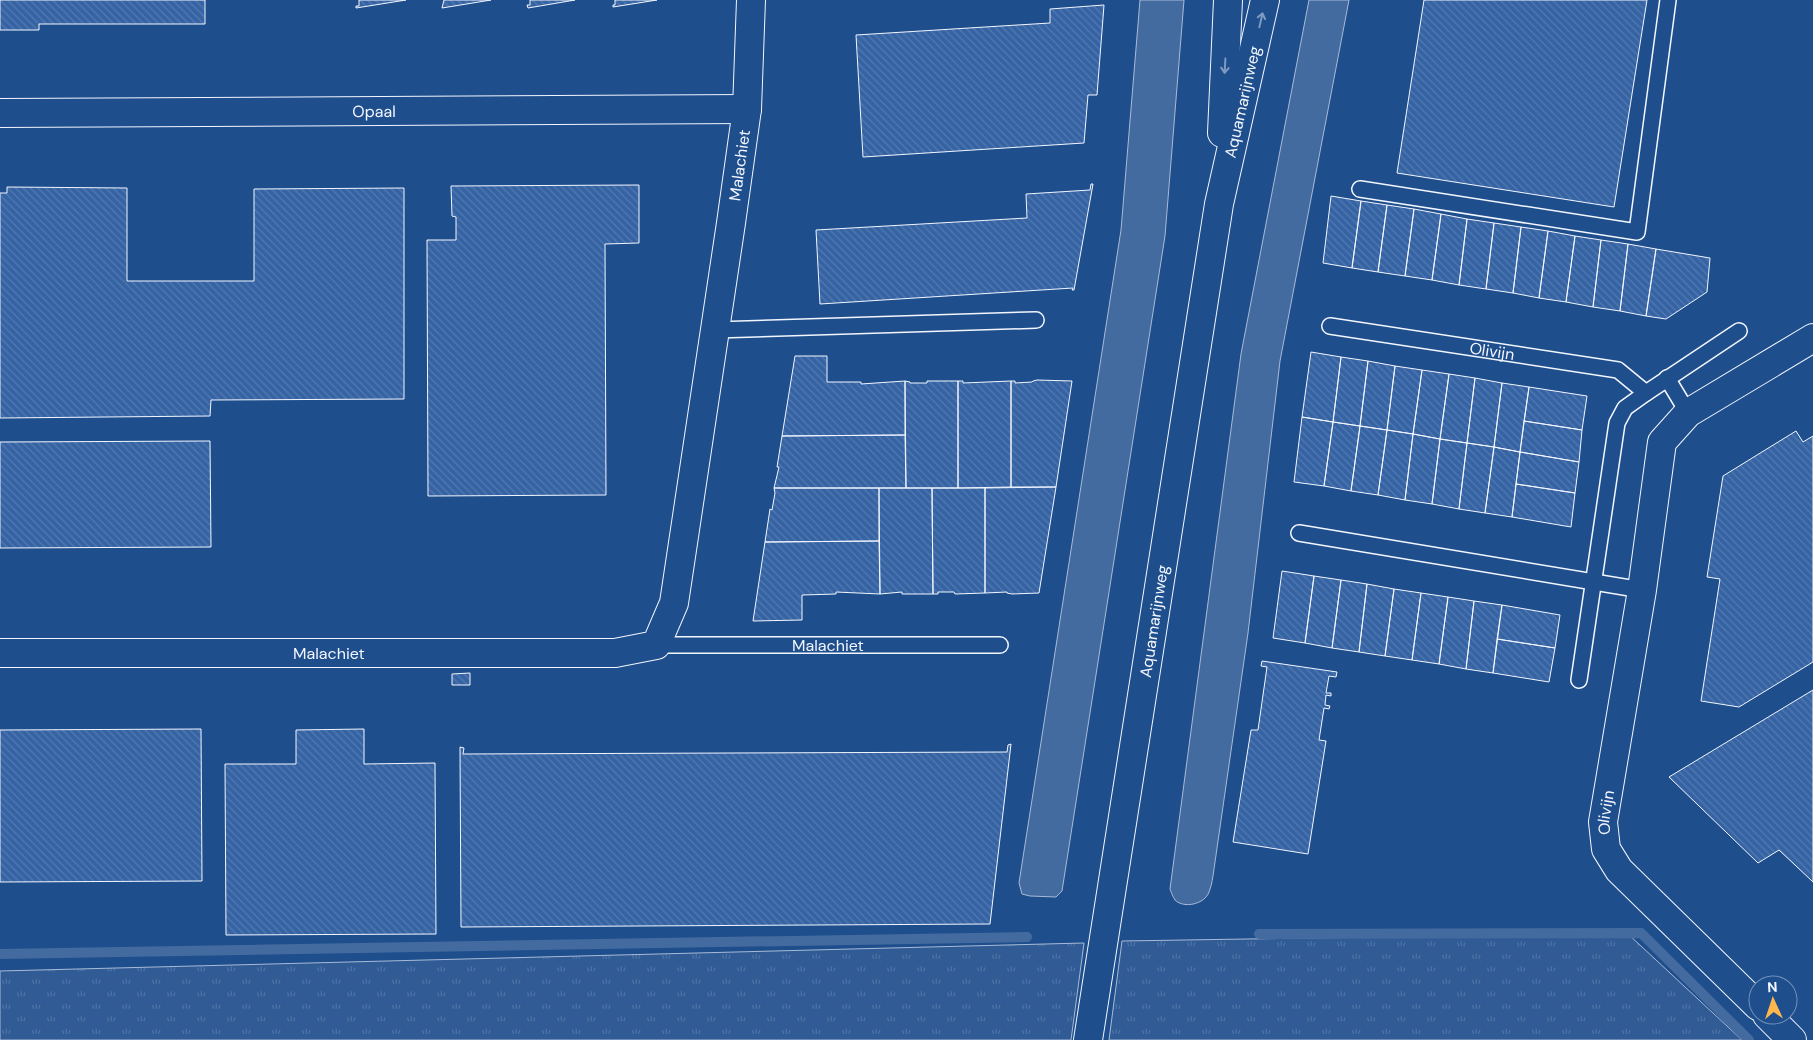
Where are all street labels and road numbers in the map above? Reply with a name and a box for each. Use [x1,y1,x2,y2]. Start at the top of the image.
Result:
street label: Aquamarijnweg [1219,44,1265,160]
street label: Opaal [352,100,396,122]
street label: Malachiet [724,128,754,202]
street label: Olivijn [1468,337,1516,365]
street label: Aquamarijnweg [1134,563,1173,679]
street label: Malachiet [792,635,864,656]
street label: Malachiet [293,643,365,664]
street label: Olivijn [1593,788,1619,836]

